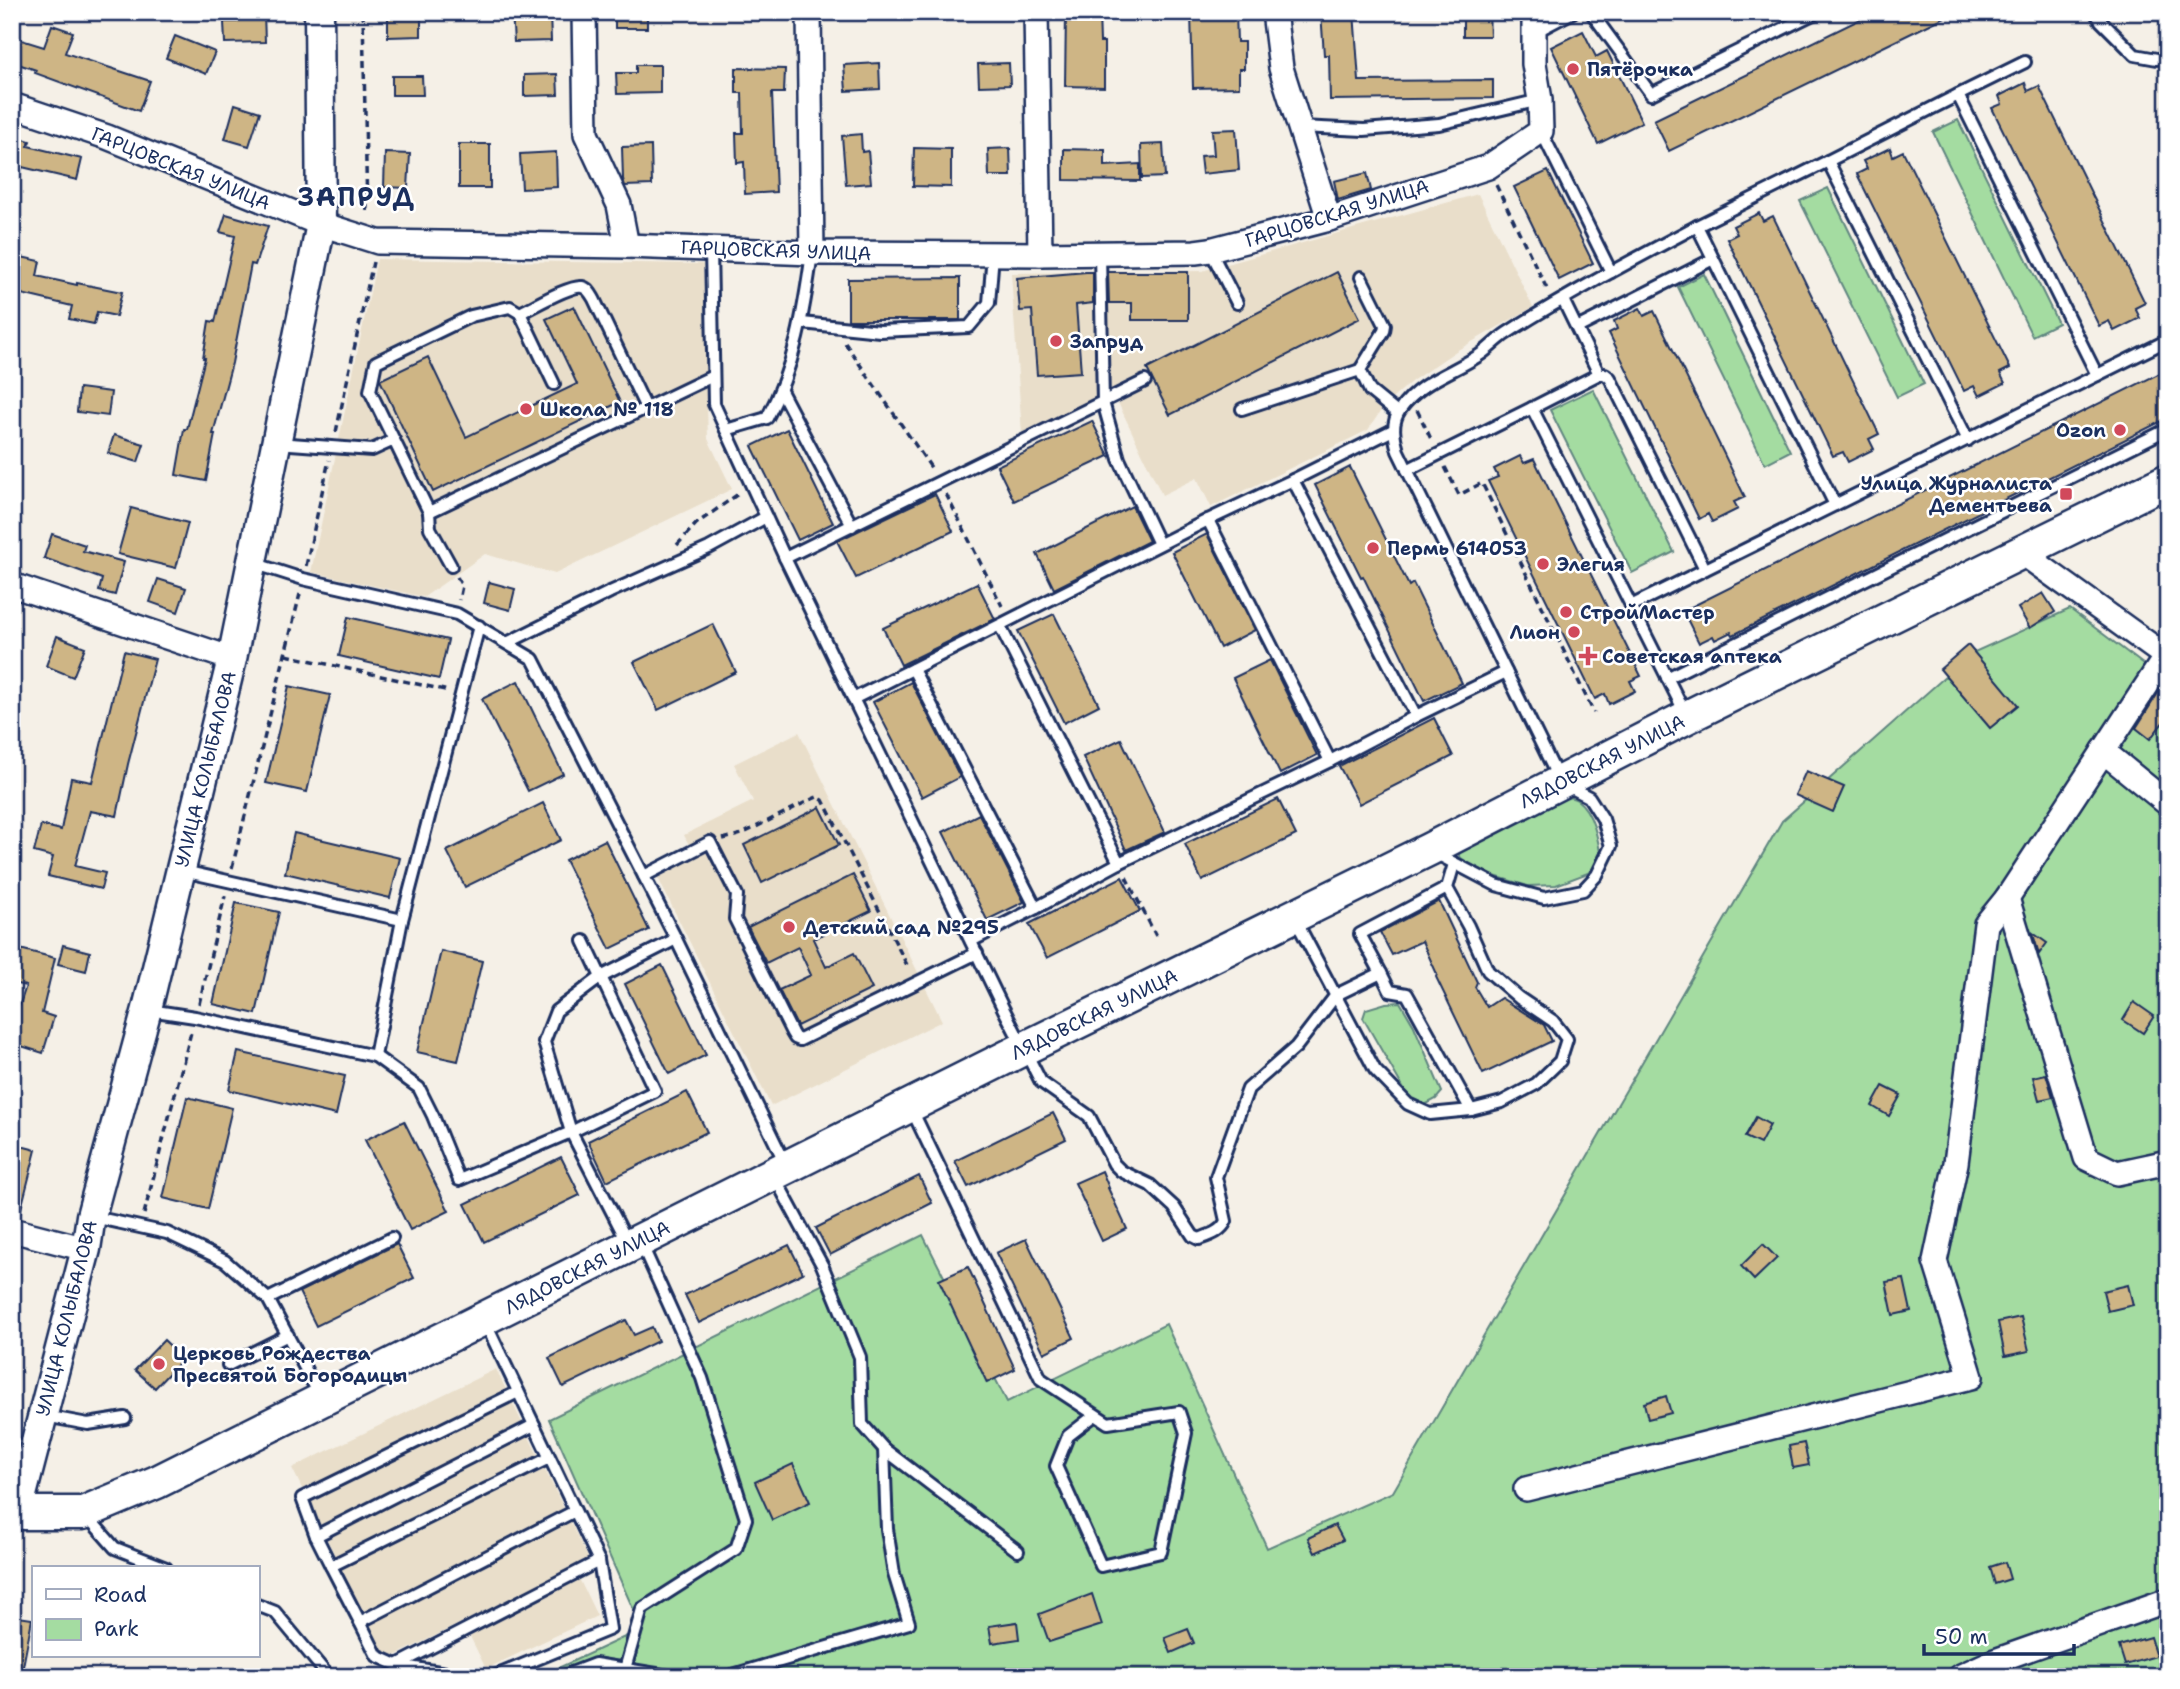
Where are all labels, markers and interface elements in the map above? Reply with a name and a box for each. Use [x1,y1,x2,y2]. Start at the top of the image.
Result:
place label: Пятёрочка [1587,57,1693,82]
marker: Пятёрочка [1565,61,1581,77]
street label: ГАРЦОВСКАЯ УЛИЦА [88,121,274,216]
street label: ГАРЦОВСКАЯ УЛИЦА [1242,174,1432,253]
district label: ЗАПРУД [298,179,416,214]
street label: ГАРЦОВСКАЯ УЛИЦА [680,235,872,266]
place label: Запруд [1070,329,1144,354]
marker: Запруд [1048,333,1064,349]
place label: Школа № 118 [540,397,674,422]
marker: Школа № 118 [518,401,534,417]
place label: Ozon [2056,418,2106,443]
marker: Ozon [2112,422,2128,438]
place label: Улица Журналиста Дементьева [1860,471,2052,518]
marker: Улица Журналиста Дементьева [2058,486,2074,502]
place label: Пермь 614053 [1387,536,1527,561]
marker: Пермь 614053 [1365,540,1381,556]
place label: Элегия [1557,552,1625,577]
marker: Элегия [1535,556,1551,572]
place label: СтройМастер [1580,600,1715,625]
marker: СтройМастер [1558,604,1574,620]
place label: Лион [1509,620,1560,645]
marker: Лион [1566,624,1582,640]
place label: Советская аптека [1602,644,1782,669]
marker: Советская аптека [1580,648,1596,664]
street label: УЛИЦА КОЛЫБАЛОВА [169,668,242,870]
street label: ЛЯДОВСКАЯ УЛИЦА [1515,709,1690,814]
place label: Детский сад №295 [803,915,999,940]
marker: Детский сад №295 [781,919,797,935]
street label: ЛЯДОВСКАЯ УЛИЦА [1007,963,1182,1066]
street label: ЛЯДОВСКАЯ УЛИЦА [500,1215,675,1320]
street label: УЛИЦА КОЛЫБАЛОВА [30,1217,103,1419]
place label: Церковь Рождества Пресвятой Богородицы [173,1341,407,1388]
marker: Церковь Рождества Пресвятой Богородицы [151,1356,167,1372]
legend [32,1566,259,1658]
text: Road [94,1581,147,1609]
scale bar [1924,1612,2075,1656]
text: Park [94,1615,139,1643]
text: 50 m [1935,1623,1988,1651]

